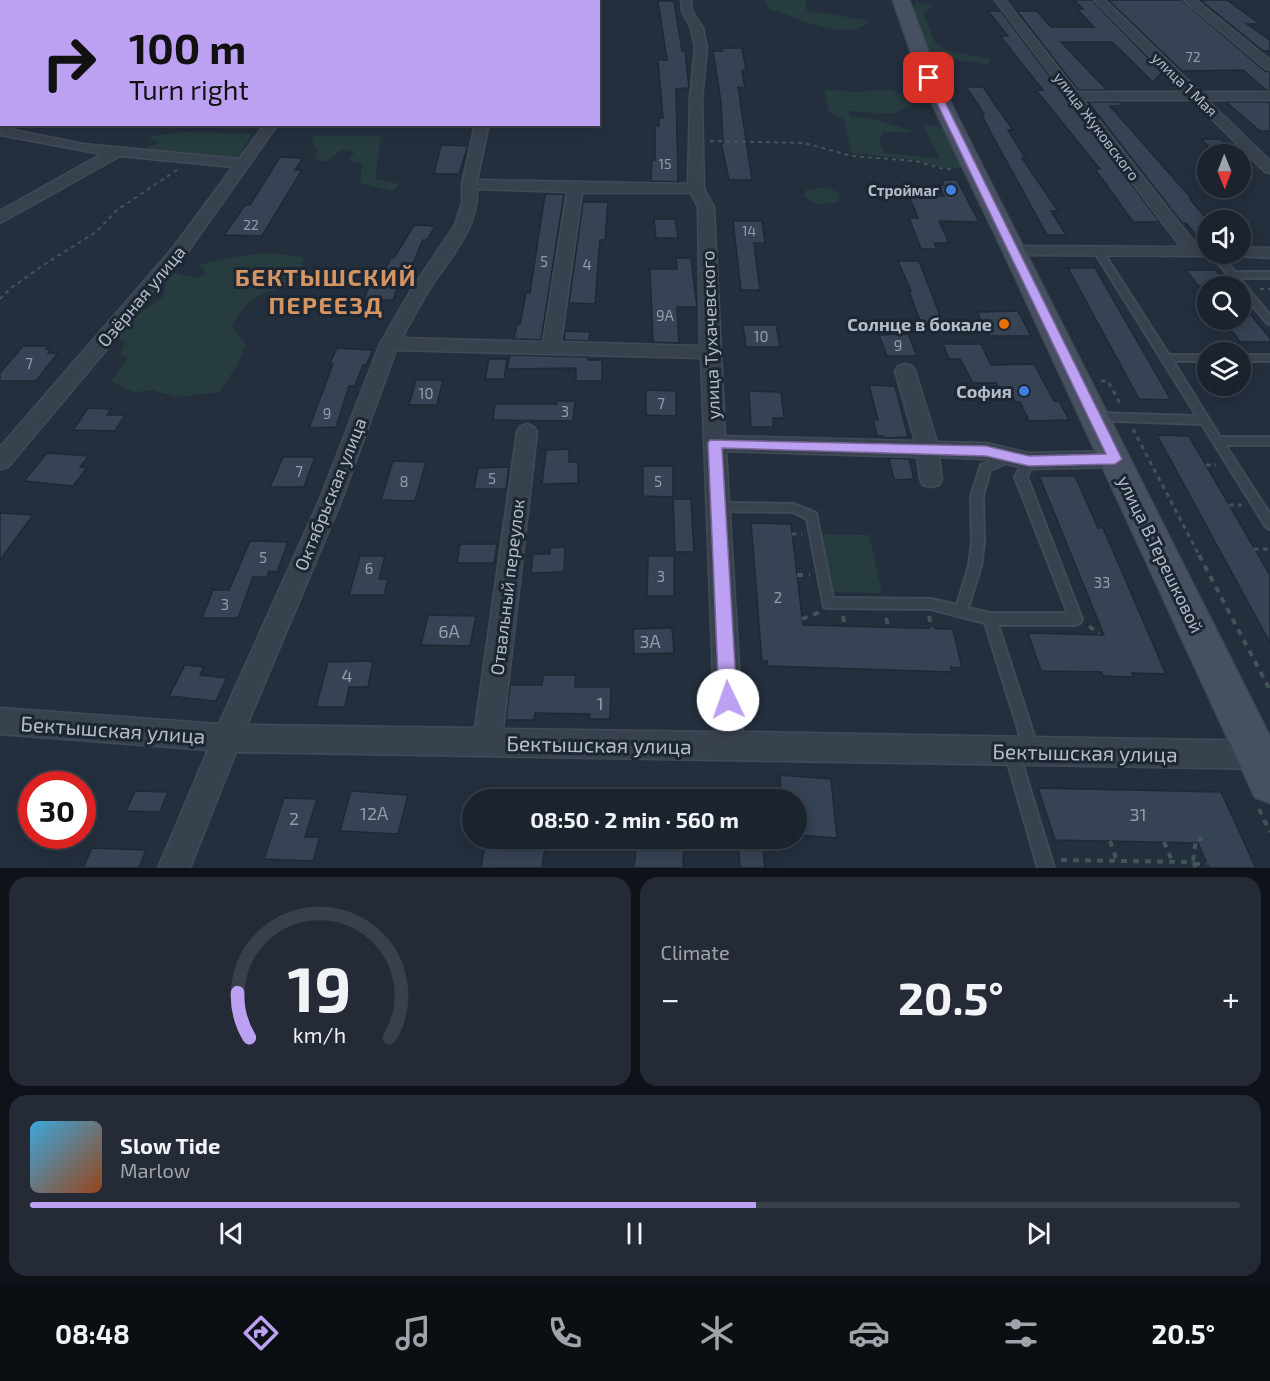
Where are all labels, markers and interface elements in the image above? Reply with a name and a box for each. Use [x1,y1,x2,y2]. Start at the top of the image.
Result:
text: 100 m [129,22,246,72]
icon: right [30,24,108,102]
street label: улица 1 Мая [1148,48,1222,120]
house number: 72 [1185,48,1201,65]
pin [903,52,954,103]
icon: arrive [912,61,945,94]
street label: улица Жуковского [1050,68,1144,184]
text: Turn right [129,73,249,105]
north arrow [1197,144,1251,198]
map controls [1197,144,1251,396]
house number: 15 [658,155,672,172]
place label: Строймаг [868,181,939,199]
marker: Строймаг [944,183,958,197]
button: sound [1197,210,1251,264]
house number: 22 [243,216,259,233]
house number: 14 [742,222,756,239]
street label: Озёрная улица [92,241,190,351]
street label: улица Тухачевского [696,250,724,420]
house number: 5 [540,252,548,270]
house number: 4 [582,255,592,273]
district label: БЕКТЫШСКИЙ ПЕРЕЕЗД [235,262,417,319]
button: search [1197,276,1251,330]
house number: 9А [656,306,675,324]
place label: Солнце в бокале [847,313,992,335]
marker: Солнце в бокале [997,317,1011,331]
house number: 10 [753,327,769,345]
house number: 9 [894,336,902,354]
button: layers [1197,342,1251,396]
house number: 7 [25,354,33,372]
place label: София [956,380,1012,402]
house number: 10 [418,384,434,402]
marker: София [1017,384,1031,398]
house number: 7 [657,394,665,412]
house number: 3 [561,402,569,420]
house number: 9 [323,404,331,422]
street label: Октябрьская улица [289,414,371,574]
house number: 7 [295,462,303,480]
house number: 5 [488,469,496,487]
house number: 8 [399,472,409,490]
house number: 5 [654,472,662,490]
street label: улица В.Терешковой [1113,472,1209,636]
street label: Отвальный переулок [485,497,529,676]
house number: 5 [259,548,267,566]
house number: 6 [365,559,373,577]
house number: 3 [657,567,665,585]
house number: 33 [1094,573,1110,591]
house number: 2 [774,588,782,606]
house number: 3 [221,595,229,613]
house number: 6А [438,620,461,642]
house number: 3А [639,630,661,652]
house number: 4 [341,664,353,686]
position arrow [696,668,760,732]
house number: 1 [596,692,604,714]
street label: Бектышская улица [20,710,206,749]
street label: Бектышская улица [506,730,692,759]
street label: Бектышская улица [992,738,1178,767]
speed limit sign: 30 [18,771,96,849]
house number: 12А [360,802,389,824]
house number: 31 [1129,803,1147,825]
text: 08:50 · 2 min · 560 m [530,806,739,832]
house number: 2 [289,807,299,829]
text: Climate [661,940,730,964]
text: 19 [288,950,352,1025]
text: 20.5° [898,970,1004,1024]
text: − [661,978,680,1018]
text: + [1222,978,1240,1018]
text: km/h [293,1023,346,1048]
text: Slow Tide [120,1132,220,1158]
text: Marlow [120,1158,190,1182]
icon: previous [215,1217,248,1250]
icon: pause [618,1217,651,1250]
icon: next [1022,1217,1055,1250]
icon: directions [240,1312,282,1354]
icon: music [392,1312,434,1354]
icon: phone [544,1312,586,1354]
icon: climate [696,1312,738,1354]
icon: car [848,1312,890,1354]
icon: filters [1000,1312,1042,1354]
text: 08:48 [55,1317,130,1349]
text: 20.5° [1151,1317,1215,1349]

